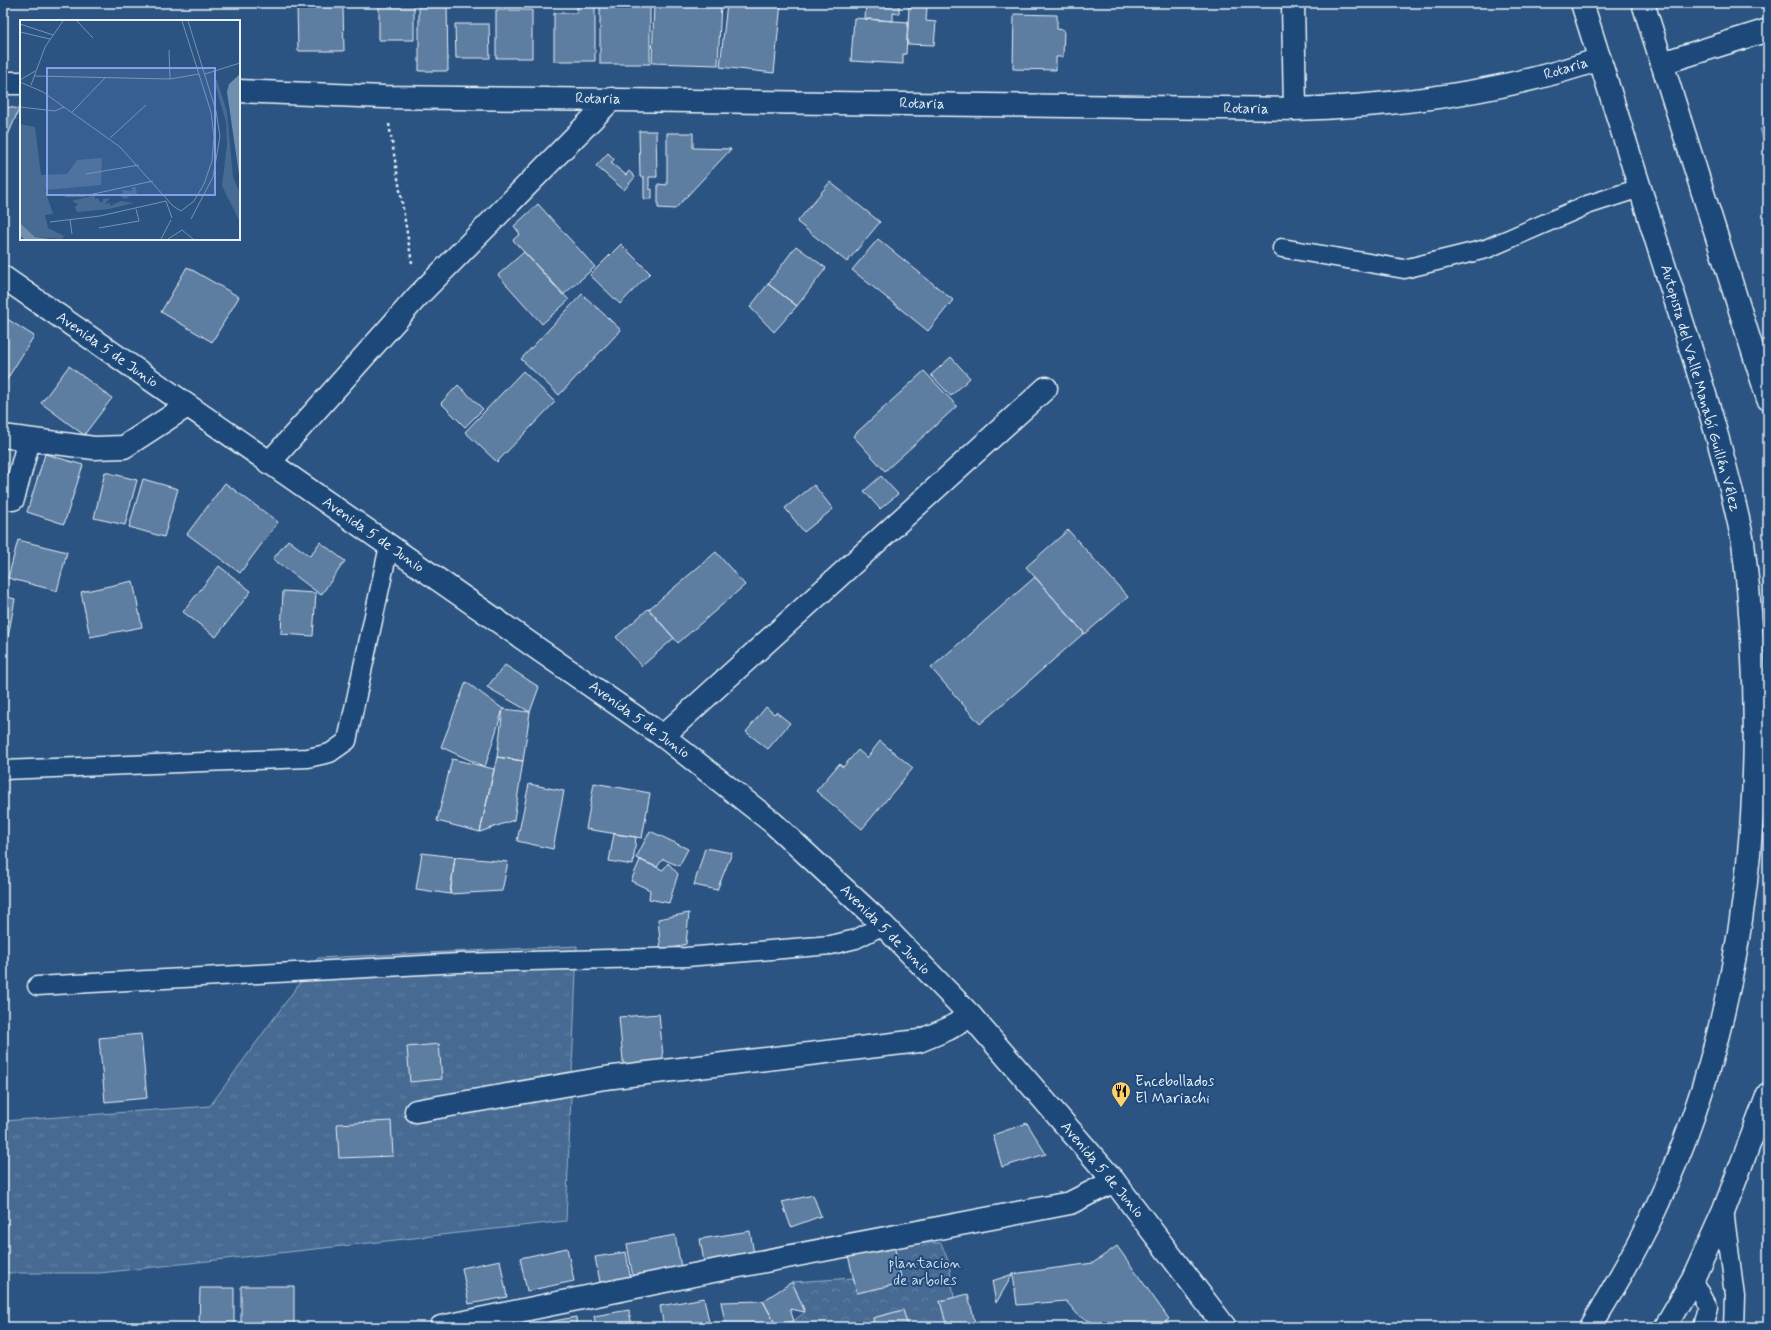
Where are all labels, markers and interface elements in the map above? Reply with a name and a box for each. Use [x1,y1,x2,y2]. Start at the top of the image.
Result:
inset map [20,20,240,240]
street label: Rotaria [1541,53,1591,85]
street label: Rotaria [575,89,621,109]
street label: Rotaria [899,94,945,114]
street label: Rotaria [1223,99,1269,119]
street label: Autopista del Valle Manabí Guillén Vélez [1655,262,1745,514]
street label: Avenida 5 de Junio [52,307,162,393]
street label: Avenida 5 de Junio [318,492,428,578]
street label: Avenida 5 de Junio [584,677,694,763]
street label: Avenida 5 de Junio [835,880,935,980]
place label: Encebollados El Mariachi [1135,1072,1215,1109]
restaurant icon: Encebollados El Mariachi [1110,1080,1132,1108]
street label: Avenida 5 de Junio [1056,1117,1148,1223]
park label: plantacion de arboles [889,1254,962,1291]

